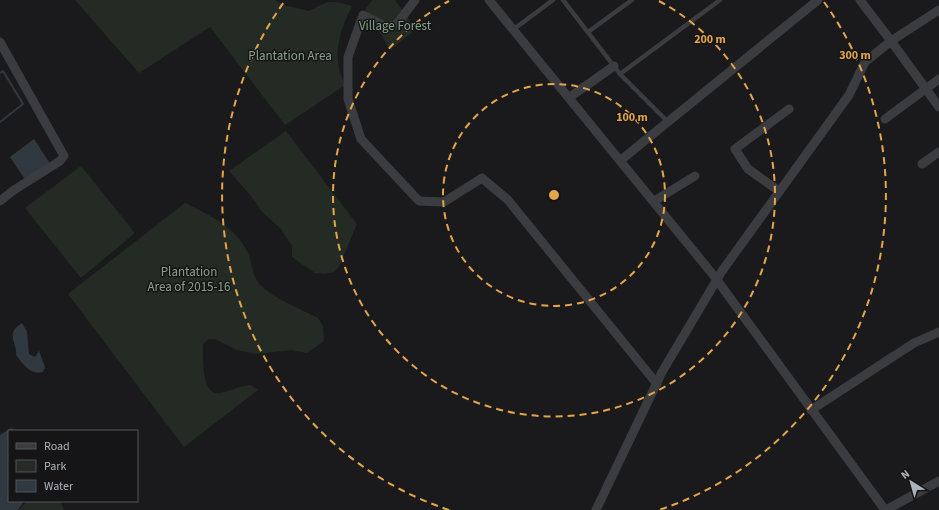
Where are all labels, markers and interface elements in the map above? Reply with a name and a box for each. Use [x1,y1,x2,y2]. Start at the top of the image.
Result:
park label: Village Forest [359,17,432,35]
text: 200 m [694,31,726,48]
park label: Plantation Area [248,47,332,65]
text: 300 m [839,47,871,64]
text: 100 m [616,109,648,126]
centre of rings [547,188,561,202]
park label: Plantation Area of 2015-16 [147,263,231,296]
legend [8,430,138,502]
text: Road [44,438,70,455]
text: Park [44,458,66,475]
north arrow [891,462,931,502]
text: N [898,466,913,483]
text: Water [44,478,74,495]

